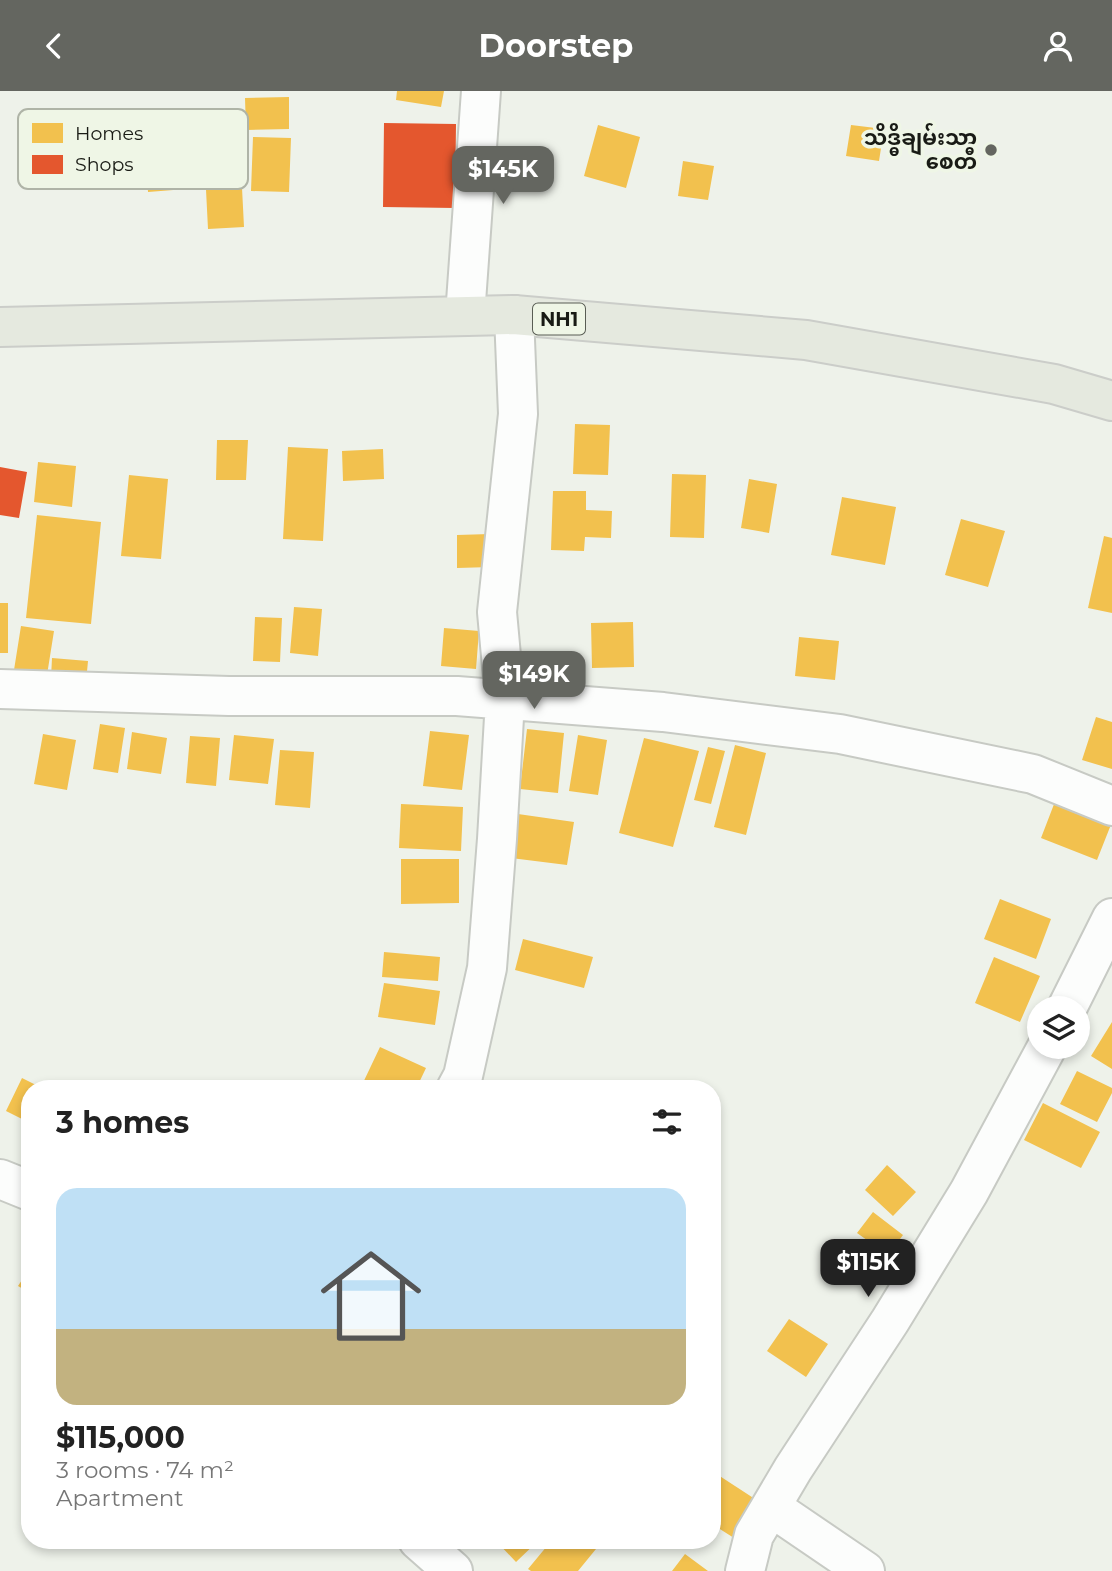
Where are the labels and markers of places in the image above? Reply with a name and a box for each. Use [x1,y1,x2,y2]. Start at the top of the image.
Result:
place label: သိဒ္ဓိချမ်းသာ စေတီ [864,122,977,174]
marker: သိဒ္ဓိချမ်းသာ စေတီ [983,142,999,158]
pin: $145K [454,146,552,206]
pin: $149K [485,651,583,711]
pin: $115K [819,1239,917,1299]

